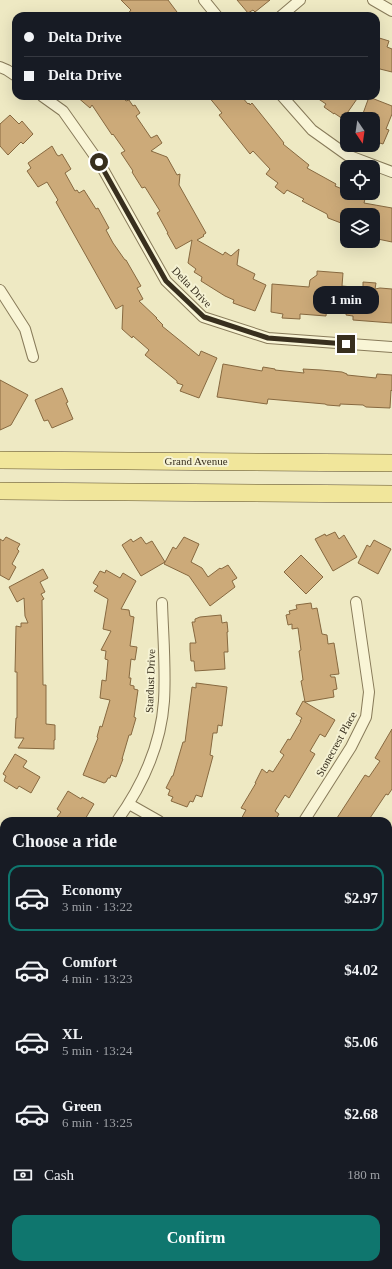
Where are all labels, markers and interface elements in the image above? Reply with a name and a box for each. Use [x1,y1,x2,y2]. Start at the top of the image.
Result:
text: Delta Drive [48,29,122,45]
text: Delta Drive [48,67,122,83]
north arrow [340,112,380,152]
map controls [340,112,380,248]
route start [90,153,108,171]
button: locate [340,160,380,200]
button: layers [340,208,380,248]
street label: Delta Drive [170,264,214,310]
callout: 1 min [313,286,379,314]
text: 1 min [330,292,362,307]
route end [337,335,355,353]
street label: Grand Avenue [164,455,228,467]
street label: Stardust Drive [143,649,157,713]
street label: Stonecrest Place [313,709,359,779]
text: Choose a ride [12,831,117,851]
icon: car [14,880,50,916]
text: Economy [62,882,122,898]
text: $2.97 [344,890,378,906]
text: 3 min · 13:22 [62,899,132,914]
icon: car [14,952,50,988]
text: Comfort [62,954,117,970]
text: $4.02 [344,962,378,978]
text: 4 min · 13:23 [62,971,132,986]
icon: car [14,1024,50,1060]
text: XL [62,1026,83,1042]
text: $5.06 [344,1034,378,1050]
text: 5 min · 13:24 [62,1043,132,1058]
icon: car [14,1096,50,1132]
text: Green [62,1098,102,1114]
text: $2.68 [344,1106,378,1122]
text: 6 min · 13:25 [62,1115,132,1130]
icon: cash [12,1164,34,1186]
text: Cash [44,1167,74,1183]
text: 180 m [347,1167,380,1182]
button: Confirm [12,1215,380,1261]

